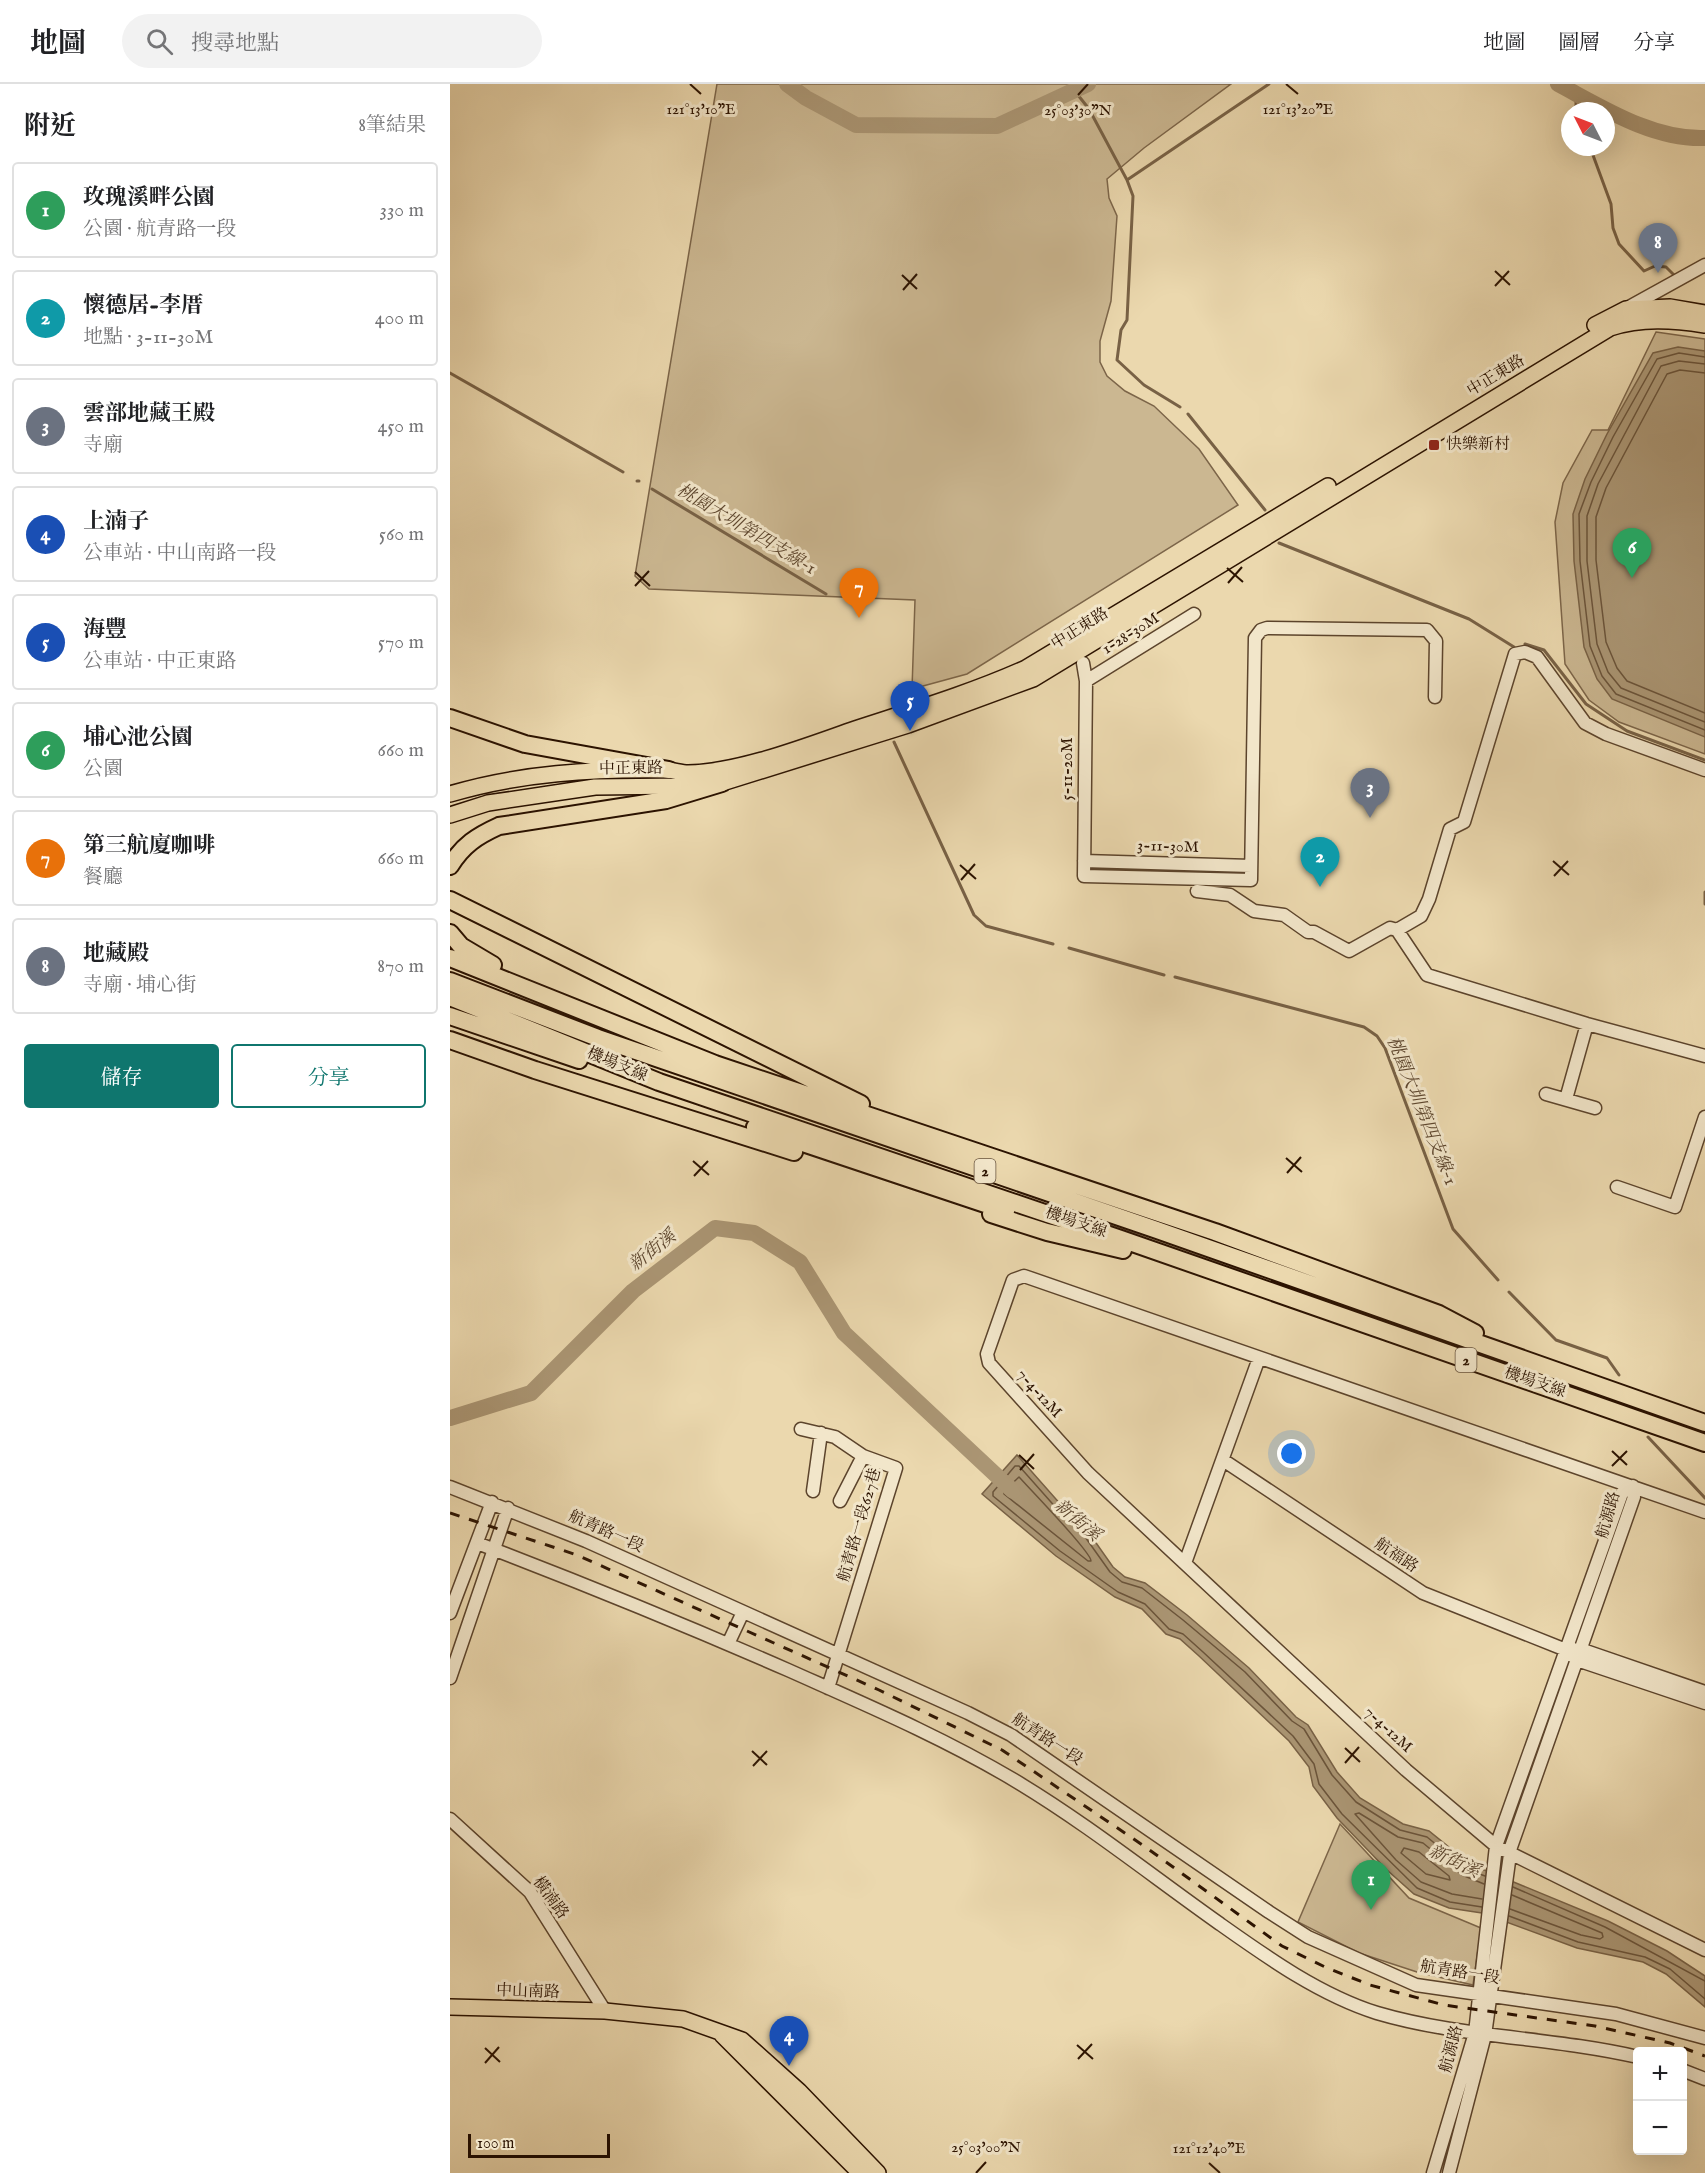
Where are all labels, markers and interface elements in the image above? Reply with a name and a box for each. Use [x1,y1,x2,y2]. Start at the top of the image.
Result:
search box [122,14,542,68]
icon: search [143,25,176,58]
text: 地圖 [30,27,86,62]
text: 搜尋地點 [191,30,279,58]
text: 地圖 [1483,30,1525,57]
text: 圖層 [1558,30,1600,57]
text: 分享 [1633,30,1675,57]
text: 121°13'10"E [666,100,736,119]
text: 121°13'20"E [1263,100,1333,119]
text: 25°03'30"N [1044,101,1112,120]
north arrow [1561,102,1615,156]
text: 附近 [24,110,76,143]
text: 8筆結果 [358,113,426,138]
text: 玫瑰溪畔公園 [83,184,215,212]
text: 1 [42,198,49,223]
text: 330 m [379,198,424,223]
text: 公園 · 航青路一段 [83,217,236,242]
pin: 8 [1638,224,1678,273]
text: 懷德居-李厝 [83,292,203,320]
text: 2 [41,306,50,331]
text: 400 m [375,306,424,331]
text: 地點 · 3-11-30M [83,325,213,350]
street label: 中正東路 [1463,351,1529,401]
text: 雲部地藏王殿 [83,400,215,428]
text: 3 [42,414,49,439]
text: 450 m [377,414,424,439]
text: 寺廟 [83,433,123,458]
place label: 快樂新村 [1446,435,1510,455]
marker: 快樂新村 [1427,438,1441,452]
water label: 桃園大圳第四支線-1 [672,479,820,581]
text: 上湳子 [83,508,149,536]
text: 4 [41,522,50,547]
text: 560 m [379,522,424,547]
pin: 6 [1612,528,1652,578]
text: 公車站 · 中山南路一段 [83,541,276,566]
pin: 7 [840,568,878,618]
street label: 中正東路 [1048,604,1112,654]
street label: 1-28-30M [1099,609,1163,659]
text: 海豐 [83,616,127,644]
text: 5 [42,630,49,655]
text: 570 m [378,630,424,655]
text: 公車站 · 中正東路 [83,649,236,674]
pin: 5 [890,682,930,731]
text: 埔心池公園 [83,724,193,752]
text: 6 [41,738,50,763]
text: 660 m [377,738,424,763]
street label: 5-11-20M [1058,738,1078,801]
text: 公園 [83,757,123,782]
street label: 中正東路 [599,758,663,780]
pin: 3 [1350,768,1390,818]
text: 第三航廈咖啡 [83,832,215,860]
street label: 3-11-30M [1137,836,1199,858]
pin: 2 [1300,838,1340,887]
text: 7 [41,846,50,871]
text: 660 m [377,846,424,871]
text: 餐廳 [83,865,123,890]
text: 地藏殿 [83,940,149,968]
text: 8 [42,954,49,979]
text: 870 m [377,954,424,979]
text: 寺廟 · 埔心街 [83,973,196,998]
water label: 桃園大圳第四支線-1 [1381,1033,1461,1189]
street label: 機場支線 [584,1043,650,1087]
button: 儲存 [24,1044,219,1108]
button: 分享 [231,1044,426,1108]
road number: 2 [974,1159,996,1183]
street label: 機場支線 [1042,1203,1110,1243]
water label: 新街溪 [625,1224,683,1277]
road number: 2 [1456,1348,1476,1372]
street label: 機場支線 [1501,1363,1569,1403]
street label: 7-4-12M [1012,1365,1066,1423]
your location [1277,1439,1306,1468]
street label: 航青路一段627巷 [834,1466,886,1584]
street label: 航源路 [1593,1489,1625,1541]
water label: 新街溪 [1049,1495,1107,1548]
street label: 航青路一段 [565,1507,647,1557]
street label: 航福路 [1371,1534,1421,1578]
street label: 7-4-12M [1360,1703,1416,1757]
street label: 航青路一段 [1008,1710,1086,1770]
water label: 新街溪 [1425,1840,1485,1885]
pin: 1 [1352,1860,1390,1910]
street label: 橫湳路 [528,1873,572,1923]
street label: 航青路一段 [1419,1957,1501,1989]
street label: 中山南路 [496,1981,560,2003]
pin: 4 [770,2016,808,2066]
street label: 航源路 [1436,2023,1468,2075]
map controls [1633,2047,1687,2155]
button: + [1633,2047,1687,2101]
button: − [1633,2101,1687,2155]
scale bar [468,2131,610,2158]
text: 100 m [477,2134,514,2154]
text: 25°03'00"N [951,2138,1021,2157]
text: 121°12'40"E [1173,2139,1245,2158]

